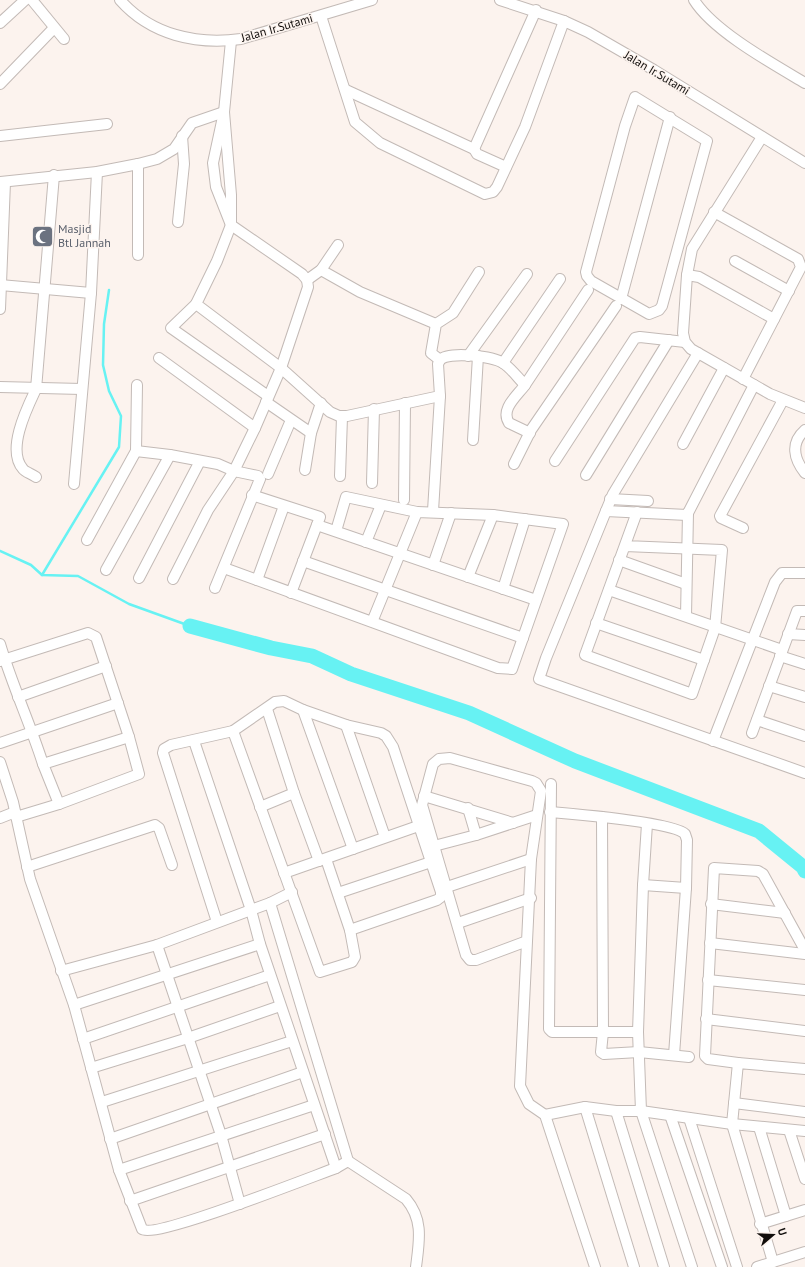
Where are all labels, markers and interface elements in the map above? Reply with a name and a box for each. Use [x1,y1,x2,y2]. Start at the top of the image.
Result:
street label: Jalan Ir.Sutami [238,10,314,45]
street label: Jalan Ir.Sutami [621,47,693,98]
place label: Masjid Btl Jannah [58,221,111,250]
mosque icon: Masjid Btl Jannah [30,223,56,249]
north arrow [753,1215,793,1255]
text: U [775,1226,790,1237]

